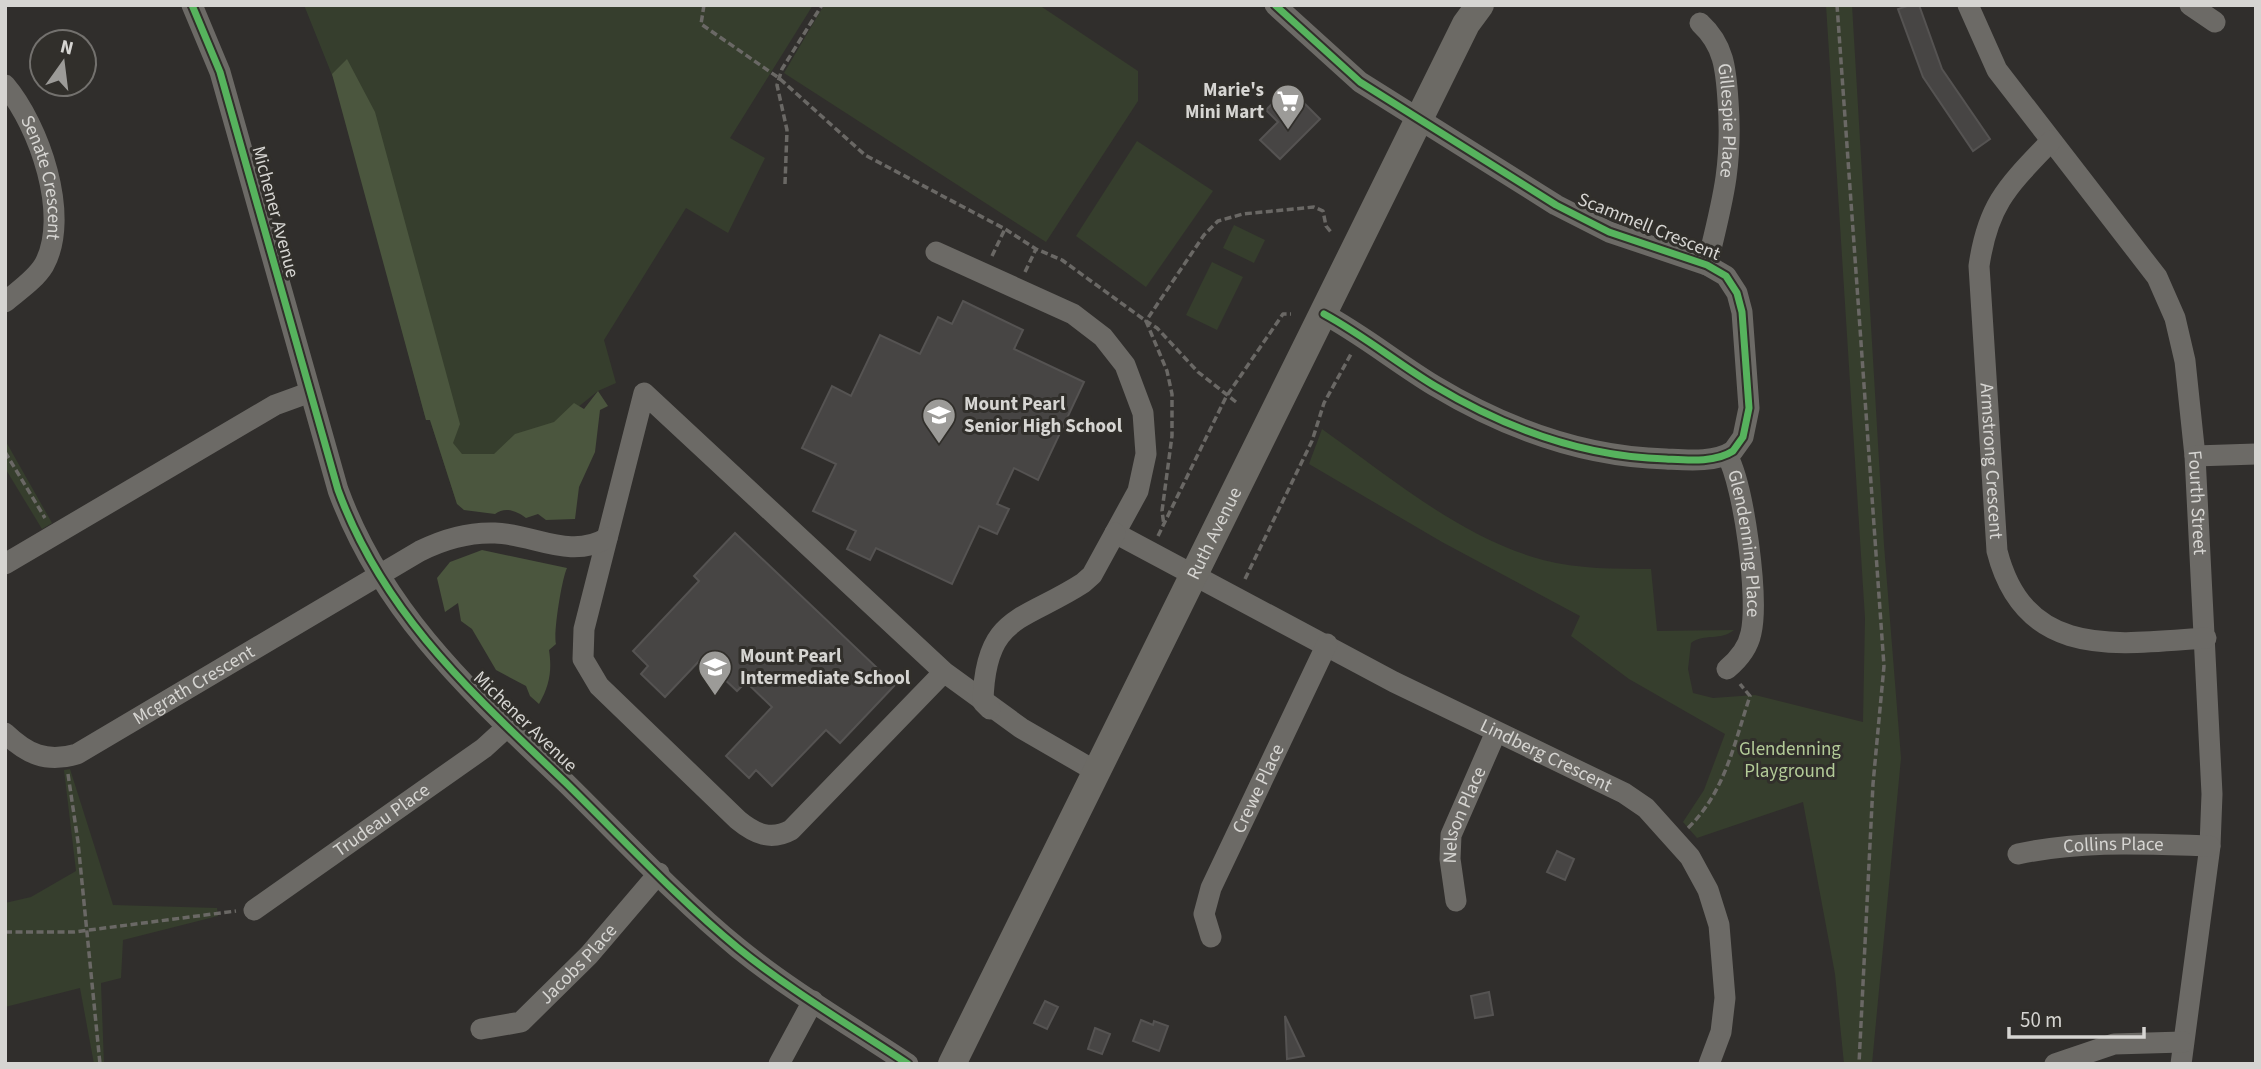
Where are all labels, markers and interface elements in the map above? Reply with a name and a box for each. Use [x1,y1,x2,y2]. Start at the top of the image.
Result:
north arrow [28,28,98,98]
text: N [57,33,76,63]
street label: Gillespie Place [1710,61,1743,180]
place label: Marie's Mini Mart [1185,77,1264,126]
supermarket icon: Marie's Mini Mart [1269,82,1307,131]
street label: Senate Crescent [14,111,68,242]
street label: Michener Avenue [244,143,306,281]
street label: Scammell Crescent [1574,186,1725,268]
street label: Armstrong Crescent [1973,382,2010,540]
place label: Mount Pearl Senior High School [964,391,1123,440]
school or university icon: Mount Pearl Senior High School [920,396,958,445]
street label: Fourth Street [2181,449,2213,556]
street label: Glendenning Place [1720,466,1767,618]
street label: Ruth Avenue [1180,482,1249,584]
street label: Mcgrath Crescent [128,638,260,732]
place label: Mount Pearl Intermediate School [740,643,911,692]
school or university icon: Mount Pearl Intermediate School [696,648,734,697]
street label: Michener Avenue [467,665,583,779]
street label: Lindberg Crescent [1475,712,1617,799]
park label: Glendenning Playground [1739,736,1841,785]
street label: Crewe Place [1225,739,1291,838]
street label: Nelson Place [1436,762,1493,864]
street label: Trudeau Place [328,777,435,864]
street label: Collins Place [2062,830,2164,860]
street label: Jacobs Place [533,918,623,1010]
scale bar [2009,996,2144,1040]
text: 50 m [2020,1005,2062,1035]

